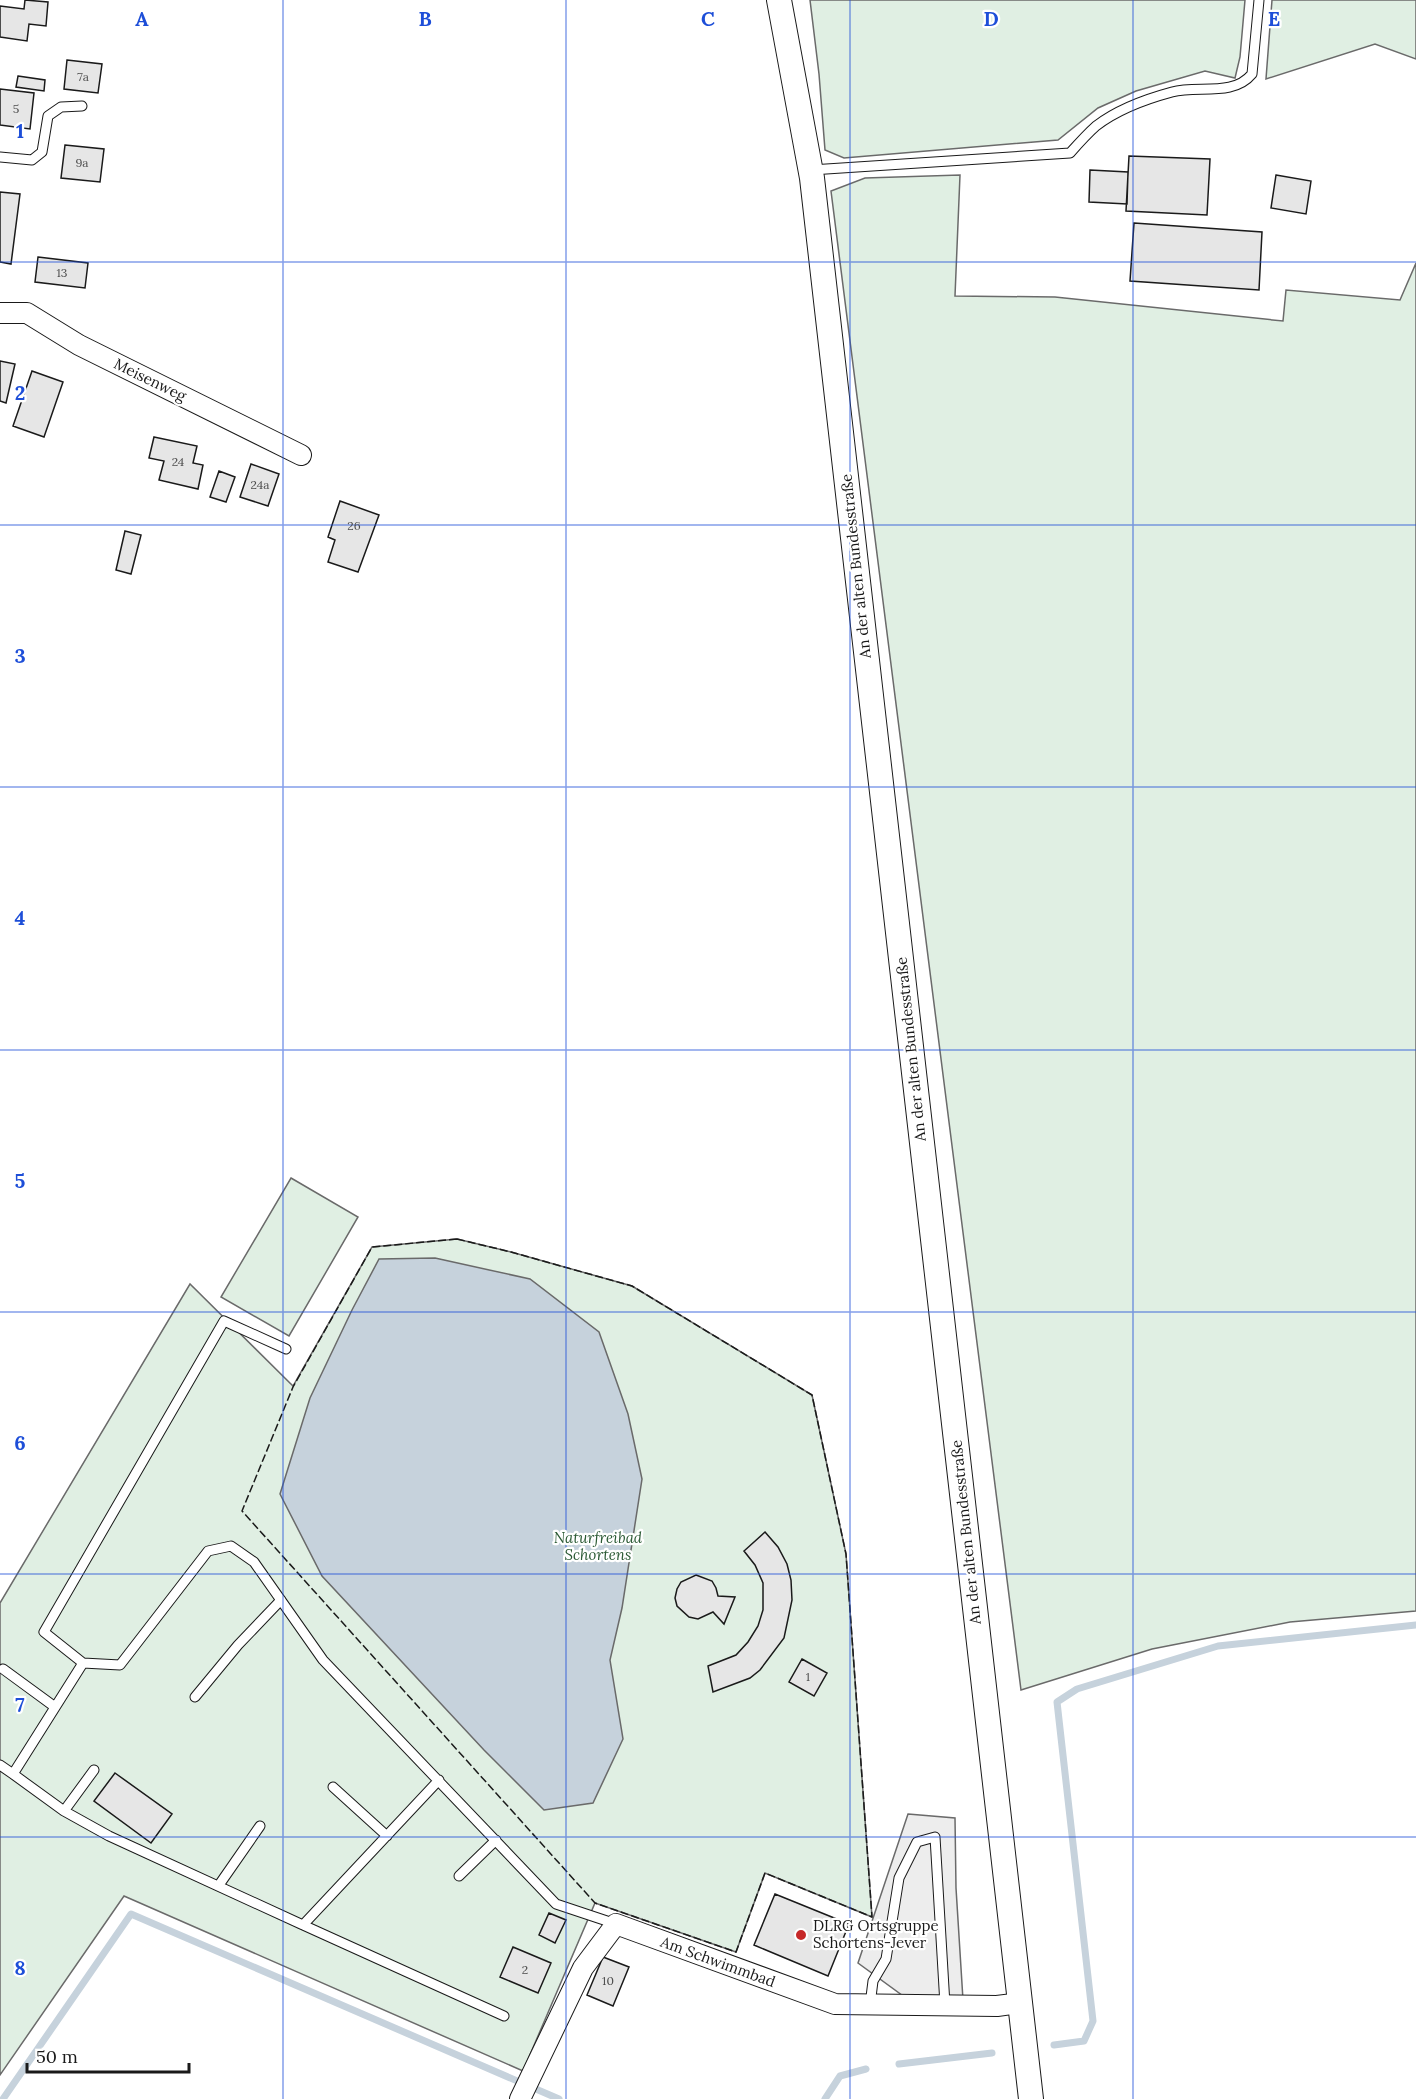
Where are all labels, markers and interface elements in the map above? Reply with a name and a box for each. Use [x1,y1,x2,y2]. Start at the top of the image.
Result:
text: A [135,6,149,31]
text: B [418,6,432,31]
text: C [701,6,715,31]
text: D [983,6,999,31]
text: E [1268,6,1280,31]
house number: 7a [77,69,89,84]
house number: 5 [13,101,19,116]
text: 1 [16,118,24,143]
house number: 9a [75,155,89,170]
house number: 13 [56,265,68,280]
street label: Meisenweg [111,354,190,406]
text: 2 [15,380,25,405]
house number: 24 [172,454,185,469]
street label: An der alten Bundesstraße [836,473,875,660]
house number: 24a [251,477,269,492]
house number: 26 [347,518,361,533]
text: 3 [14,643,26,668]
text: 4 [15,905,26,930]
street label: An der alten Bundesstraße [891,956,930,1143]
text: 5 [15,1168,26,1193]
text: 6 [14,1430,26,1455]
street label: An der alten Bundesstraße [946,1439,985,1626]
park label: Naturfreibad Schortens [554,1528,643,1564]
house number: 1 [806,1669,810,1684]
text: 7 [15,1692,25,1717]
place label: DLRG Ortsgruppe Schortens-Jever [813,1916,939,1952]
marker: DLRG Ortsgruppe Schortens-Jever [794,1928,808,1942]
street label: Am Schwimmbad [657,1932,778,1991]
text: 8 [14,1955,26,1980]
house number: 2 [522,1962,528,1977]
house number: 10 [602,1973,614,1988]
scale bar [27,2036,189,2074]
text: 50 m [36,2045,78,2068]

